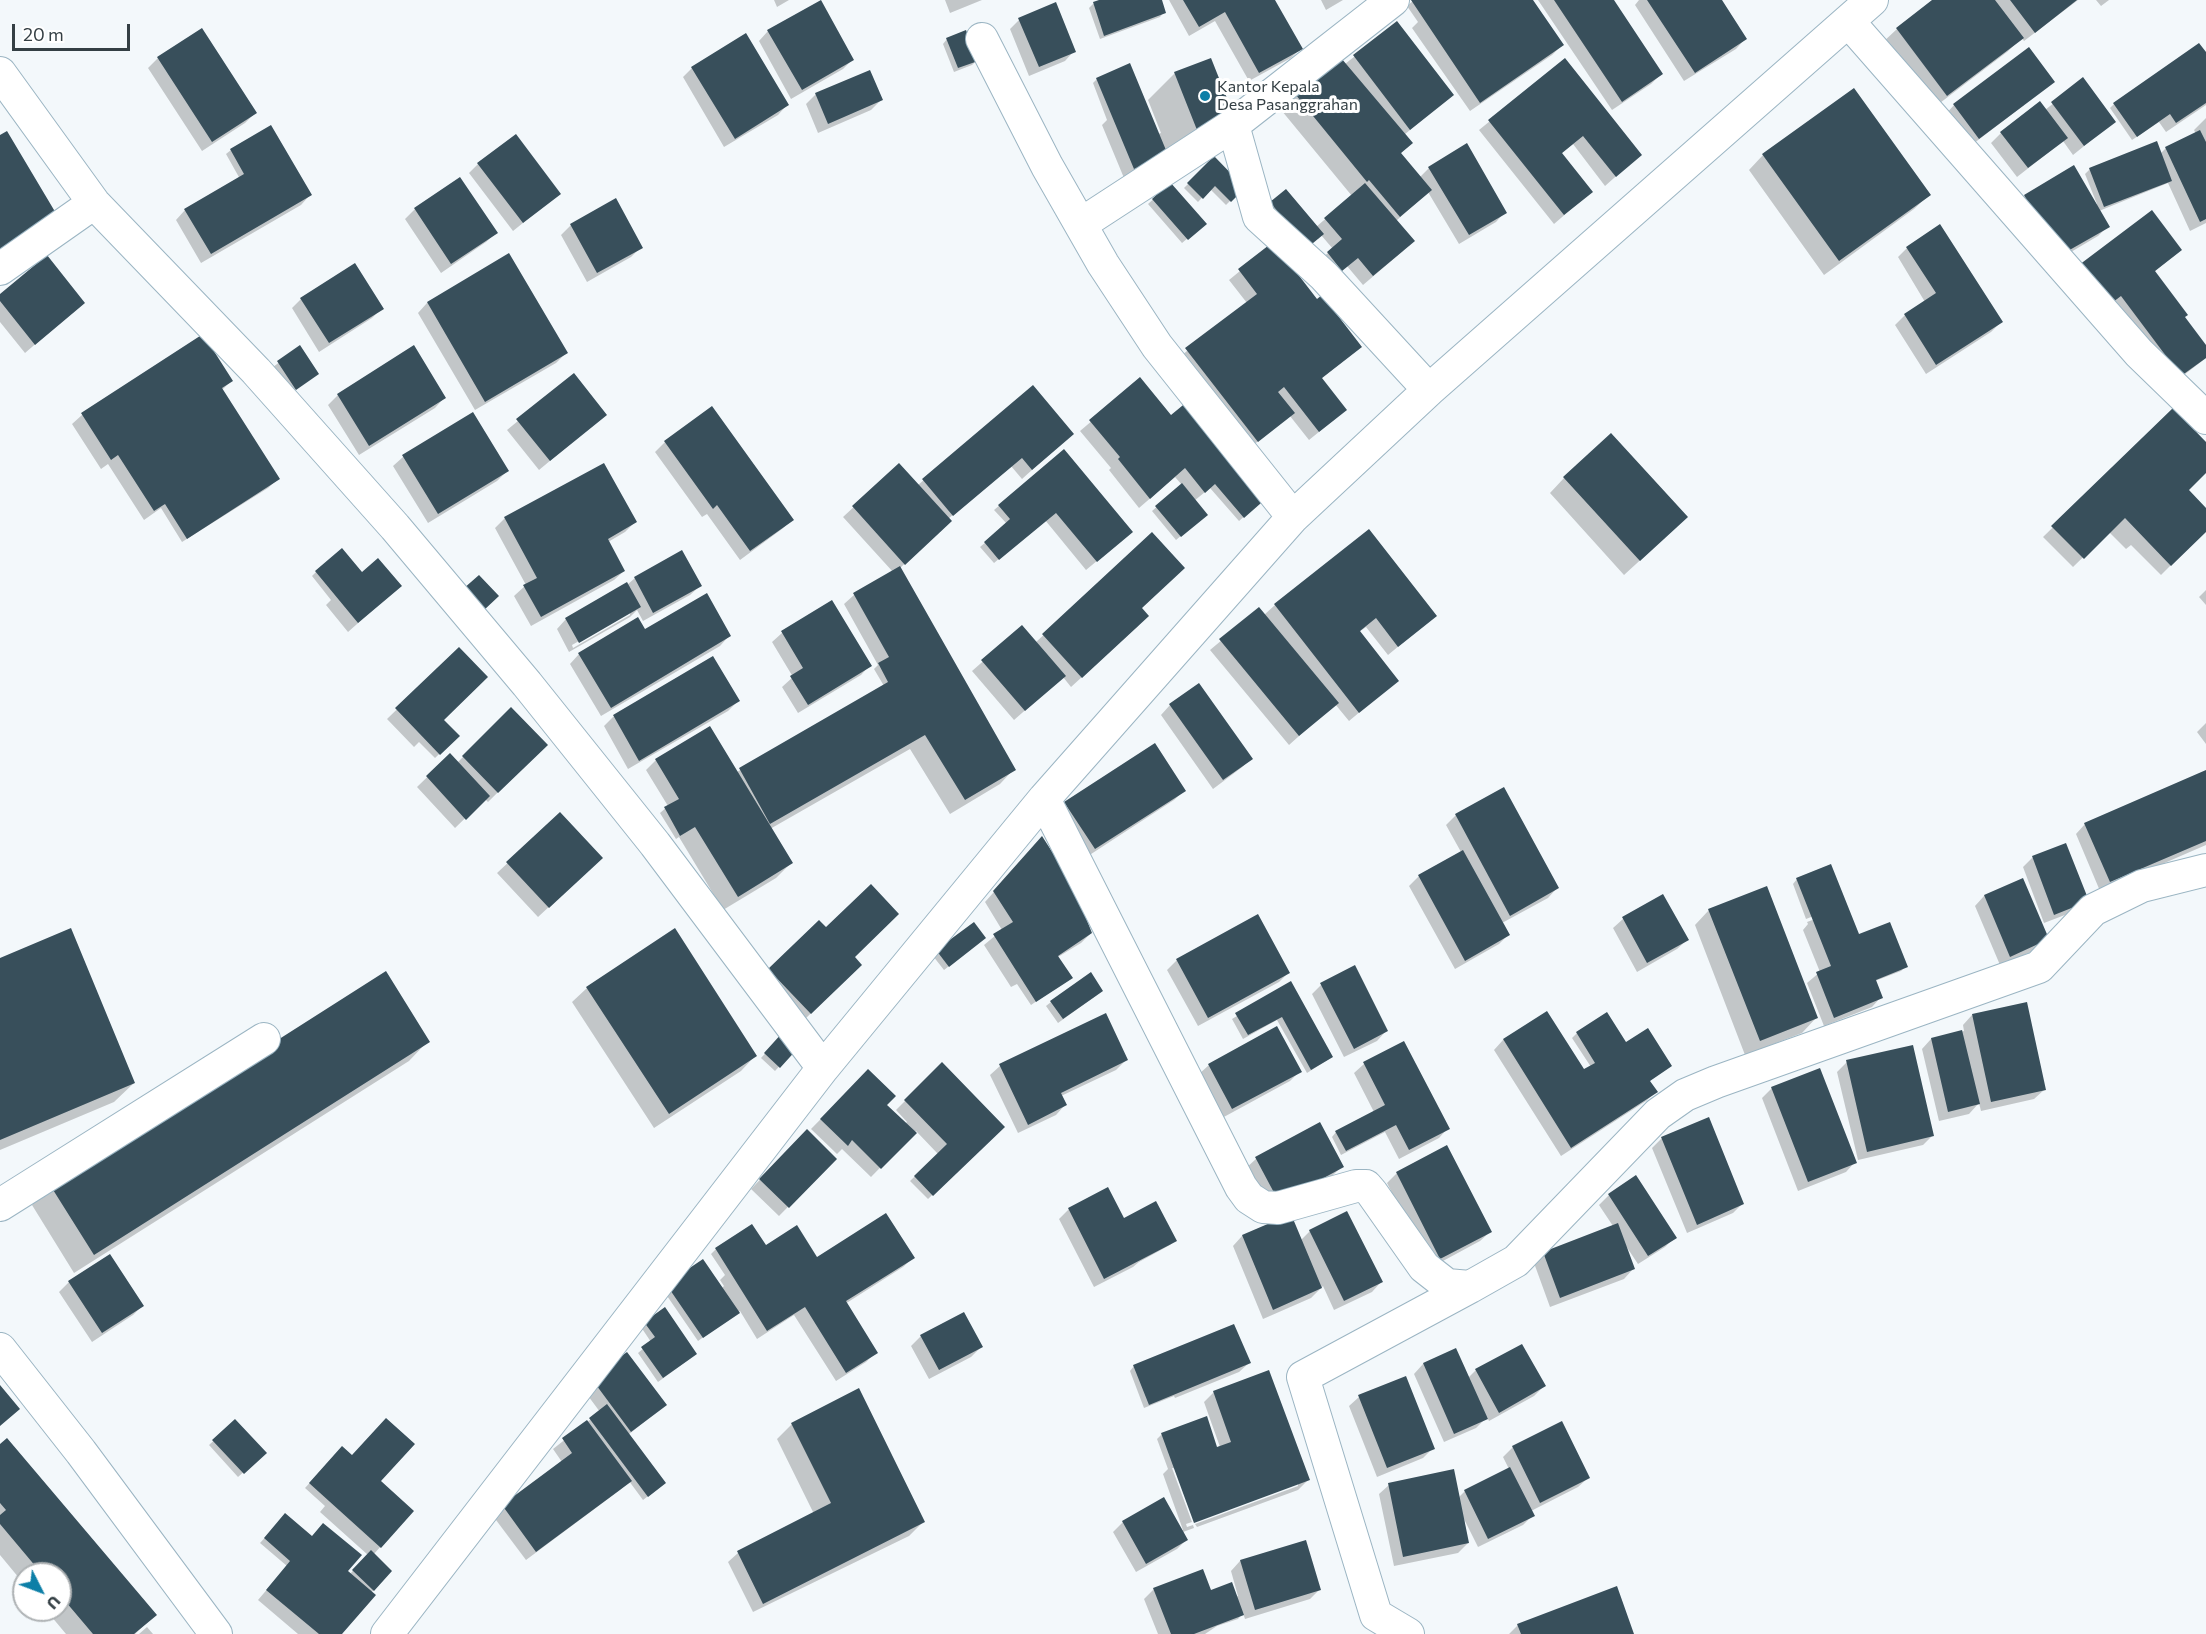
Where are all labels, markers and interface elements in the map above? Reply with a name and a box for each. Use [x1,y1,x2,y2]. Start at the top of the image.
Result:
scale bar [15,12,134,50]
text: 20 m [23,23,64,45]
place label: Kantor Kepala Desa Pasanggrahan [1217,77,1358,115]
marker: Kantor Kepala Desa Pasanggrahan [1198,89,1212,103]
north arrow [12,1562,72,1622]
text: U [43,1592,65,1614]

